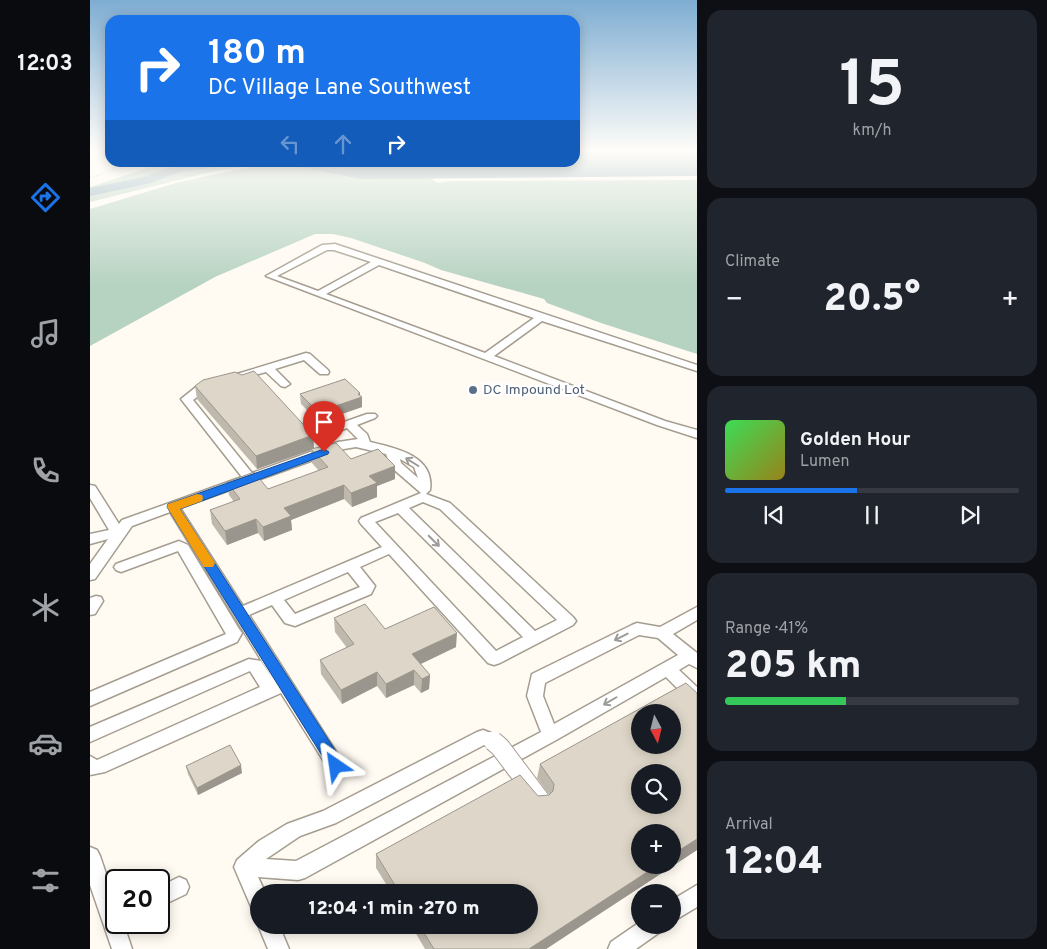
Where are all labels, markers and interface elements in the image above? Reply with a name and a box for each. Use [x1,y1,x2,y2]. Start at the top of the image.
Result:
text: 180 m [208,32,306,76]
icon: right [125,35,190,100]
text: 15 [839,47,905,129]
text: 12:03 [17,51,73,78]
text: DC Village Lane Southwest [208,75,471,102]
text: km/h [853,121,891,141]
icon: left [276,130,304,158]
icon: ahead [329,130,357,158]
icon: right [382,130,410,158]
icon: directions [28,180,63,215]
text: Climate [725,252,780,272]
text: 20.5° [824,276,920,325]
text: − [725,283,743,319]
text: + [1001,283,1019,319]
icon: music [28,316,63,351]
place label: DC Impound Lot [483,382,585,399]
marker: DC Impound Lot [467,384,479,396]
pin [303,401,345,452]
icon: arrive [310,408,338,436]
text: Golden Hour [800,428,911,452]
text: Lumen [800,452,850,472]
icon: phone [28,453,63,488]
one-way arrow [405,457,419,467]
icon: previous [760,501,788,529]
icon: pause [858,501,886,529]
icon: next [956,501,984,529]
one-way arrow [428,535,441,547]
icon: climate [28,590,63,625]
text: Range · 41% [725,619,808,639]
one-way arrow [614,633,629,642]
text: 205 km [725,643,861,692]
one-way arrow [604,697,618,707]
north arrow [631,704,681,754]
map controls [631,704,681,934]
icon: car [28,726,63,761]
position arrow [309,739,361,791]
button: search [631,764,681,814]
text: Arrival [725,815,773,835]
button: + [631,824,681,874]
text: 12:04 [725,839,823,888]
icon: filters [28,863,63,898]
speed limit sign: 20 [105,869,170,934]
button: − [631,884,681,934]
text: 12:04 · 1 min · 270 m [308,897,480,921]

